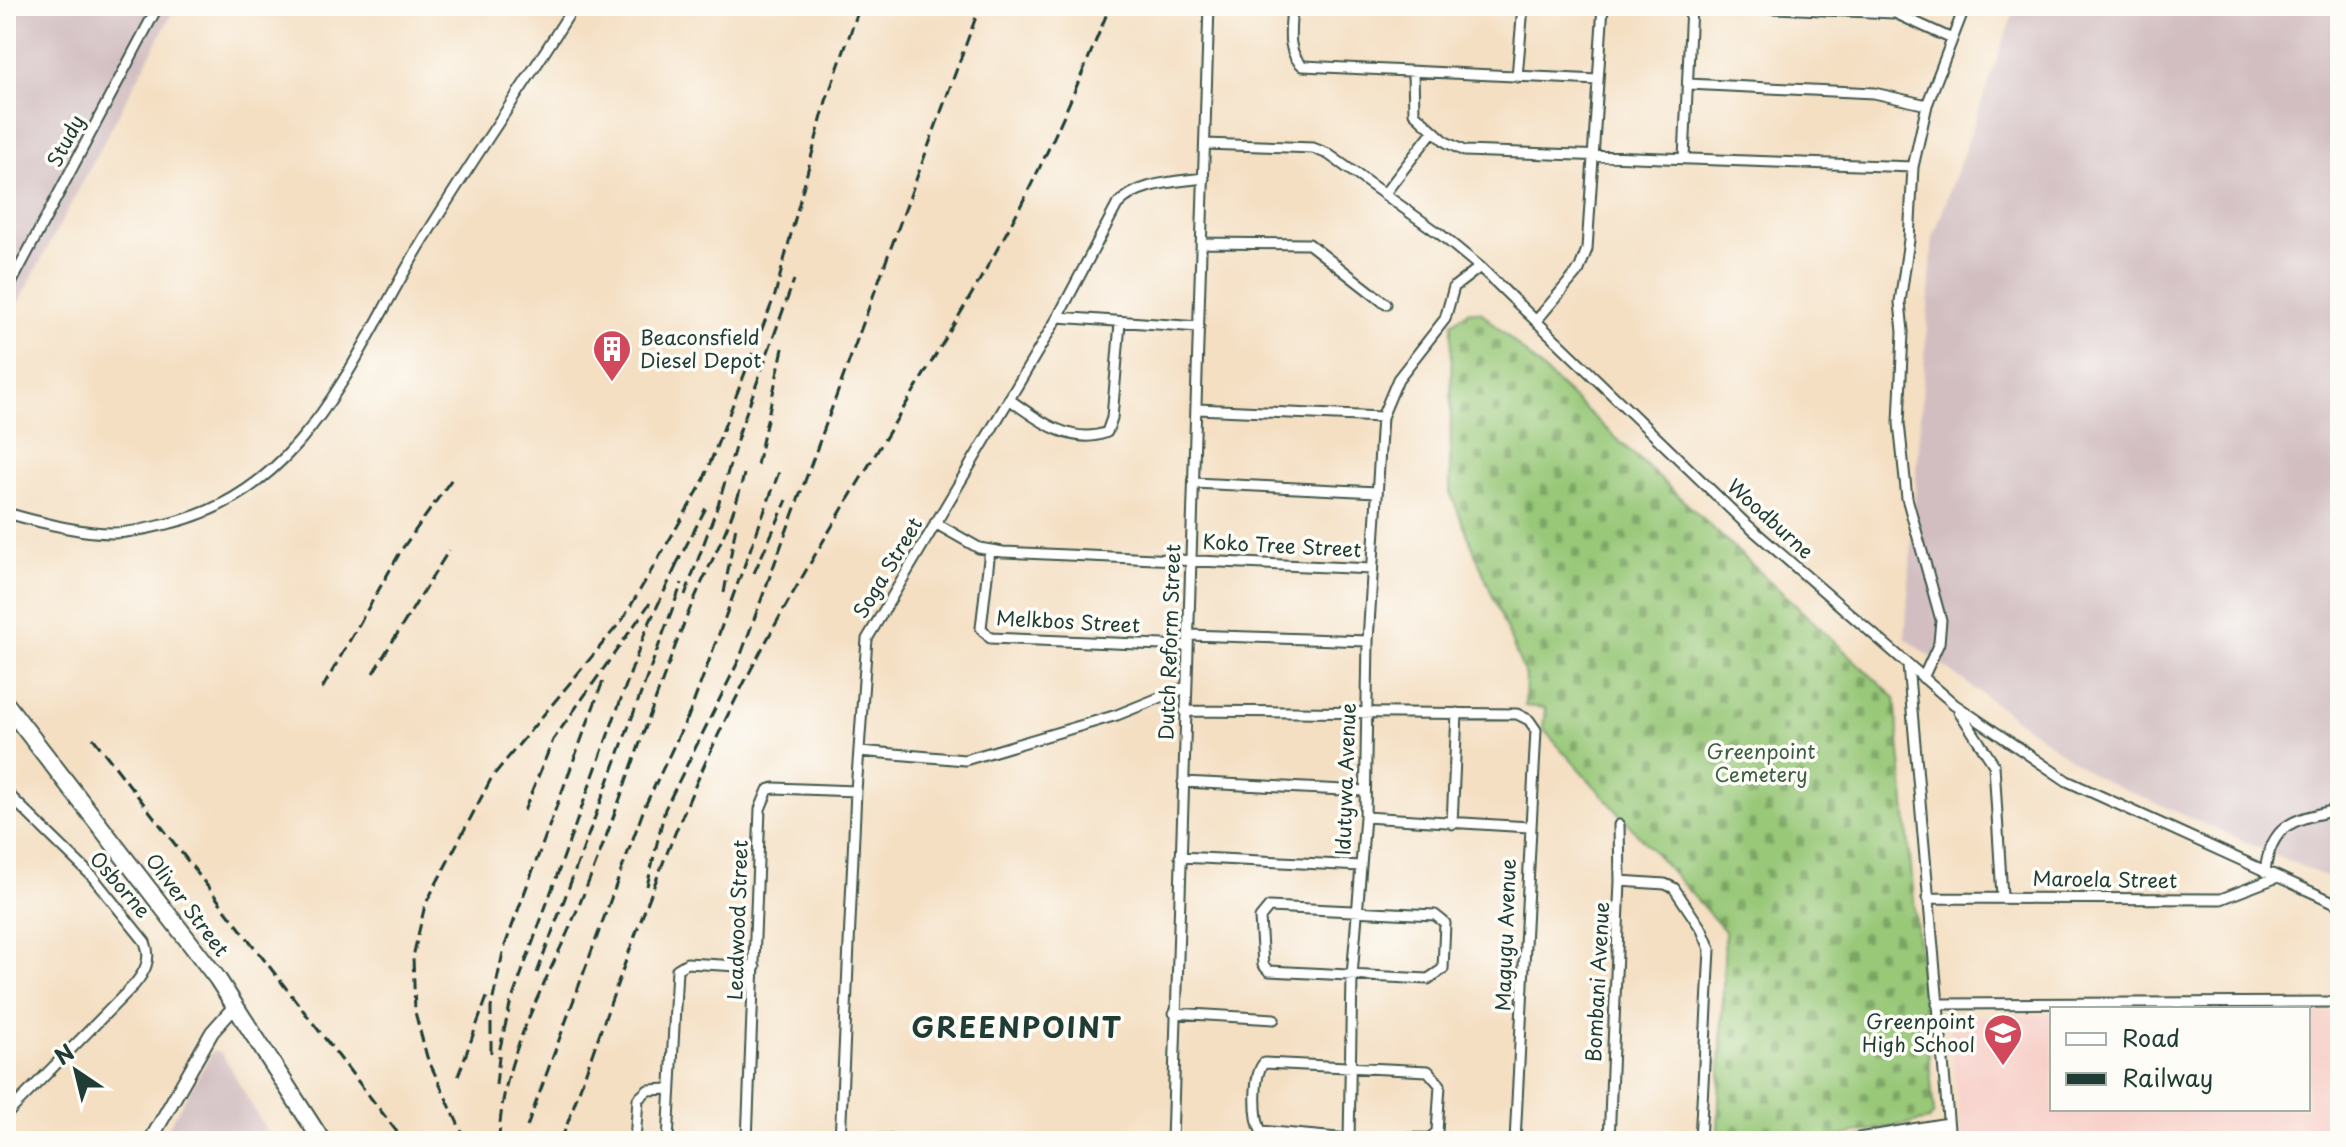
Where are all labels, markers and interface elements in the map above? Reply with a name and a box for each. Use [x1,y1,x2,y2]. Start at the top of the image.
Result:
street label: Study [39,109,91,172]
place label: Beaconsfield Diesel Depot [640,322,761,375]
building icon: Beaconsfield Diesel Depot [591,328,633,383]
street label: Woodburne [1721,471,1821,565]
street label: Soga Street [845,511,929,624]
street label: Koko Tree Street [1202,526,1362,564]
street label: Dutch Reform Street [1151,544,1187,740]
street label: Melkbos Street [995,602,1141,640]
street label: Idutywa Avenue [1327,702,1363,856]
park label: Greenpoint Cemetery [1707,736,1815,789]
street label: Leadwood Street [719,839,755,1001]
street label: Osborne [83,844,158,924]
street label: Oliver Street [139,846,237,962]
street label: Magugu Avenue [1487,858,1523,1012]
street label: Maroela Street [2032,863,2178,895]
street label: Bombani Avenue [1578,901,1616,1063]
district label: GREENPOINT [911,1005,1123,1048]
place label: Greenpoint High School [1862,1006,1975,1059]
legend [2050,1007,2310,1111]
school or university icon: Greenpoint High School [1982,1012,2024,1067]
text: Road [2122,1019,2180,1055]
north arrow [36,1031,116,1111]
text: N [47,1035,80,1072]
text: Railway [2122,1059,2213,1095]

